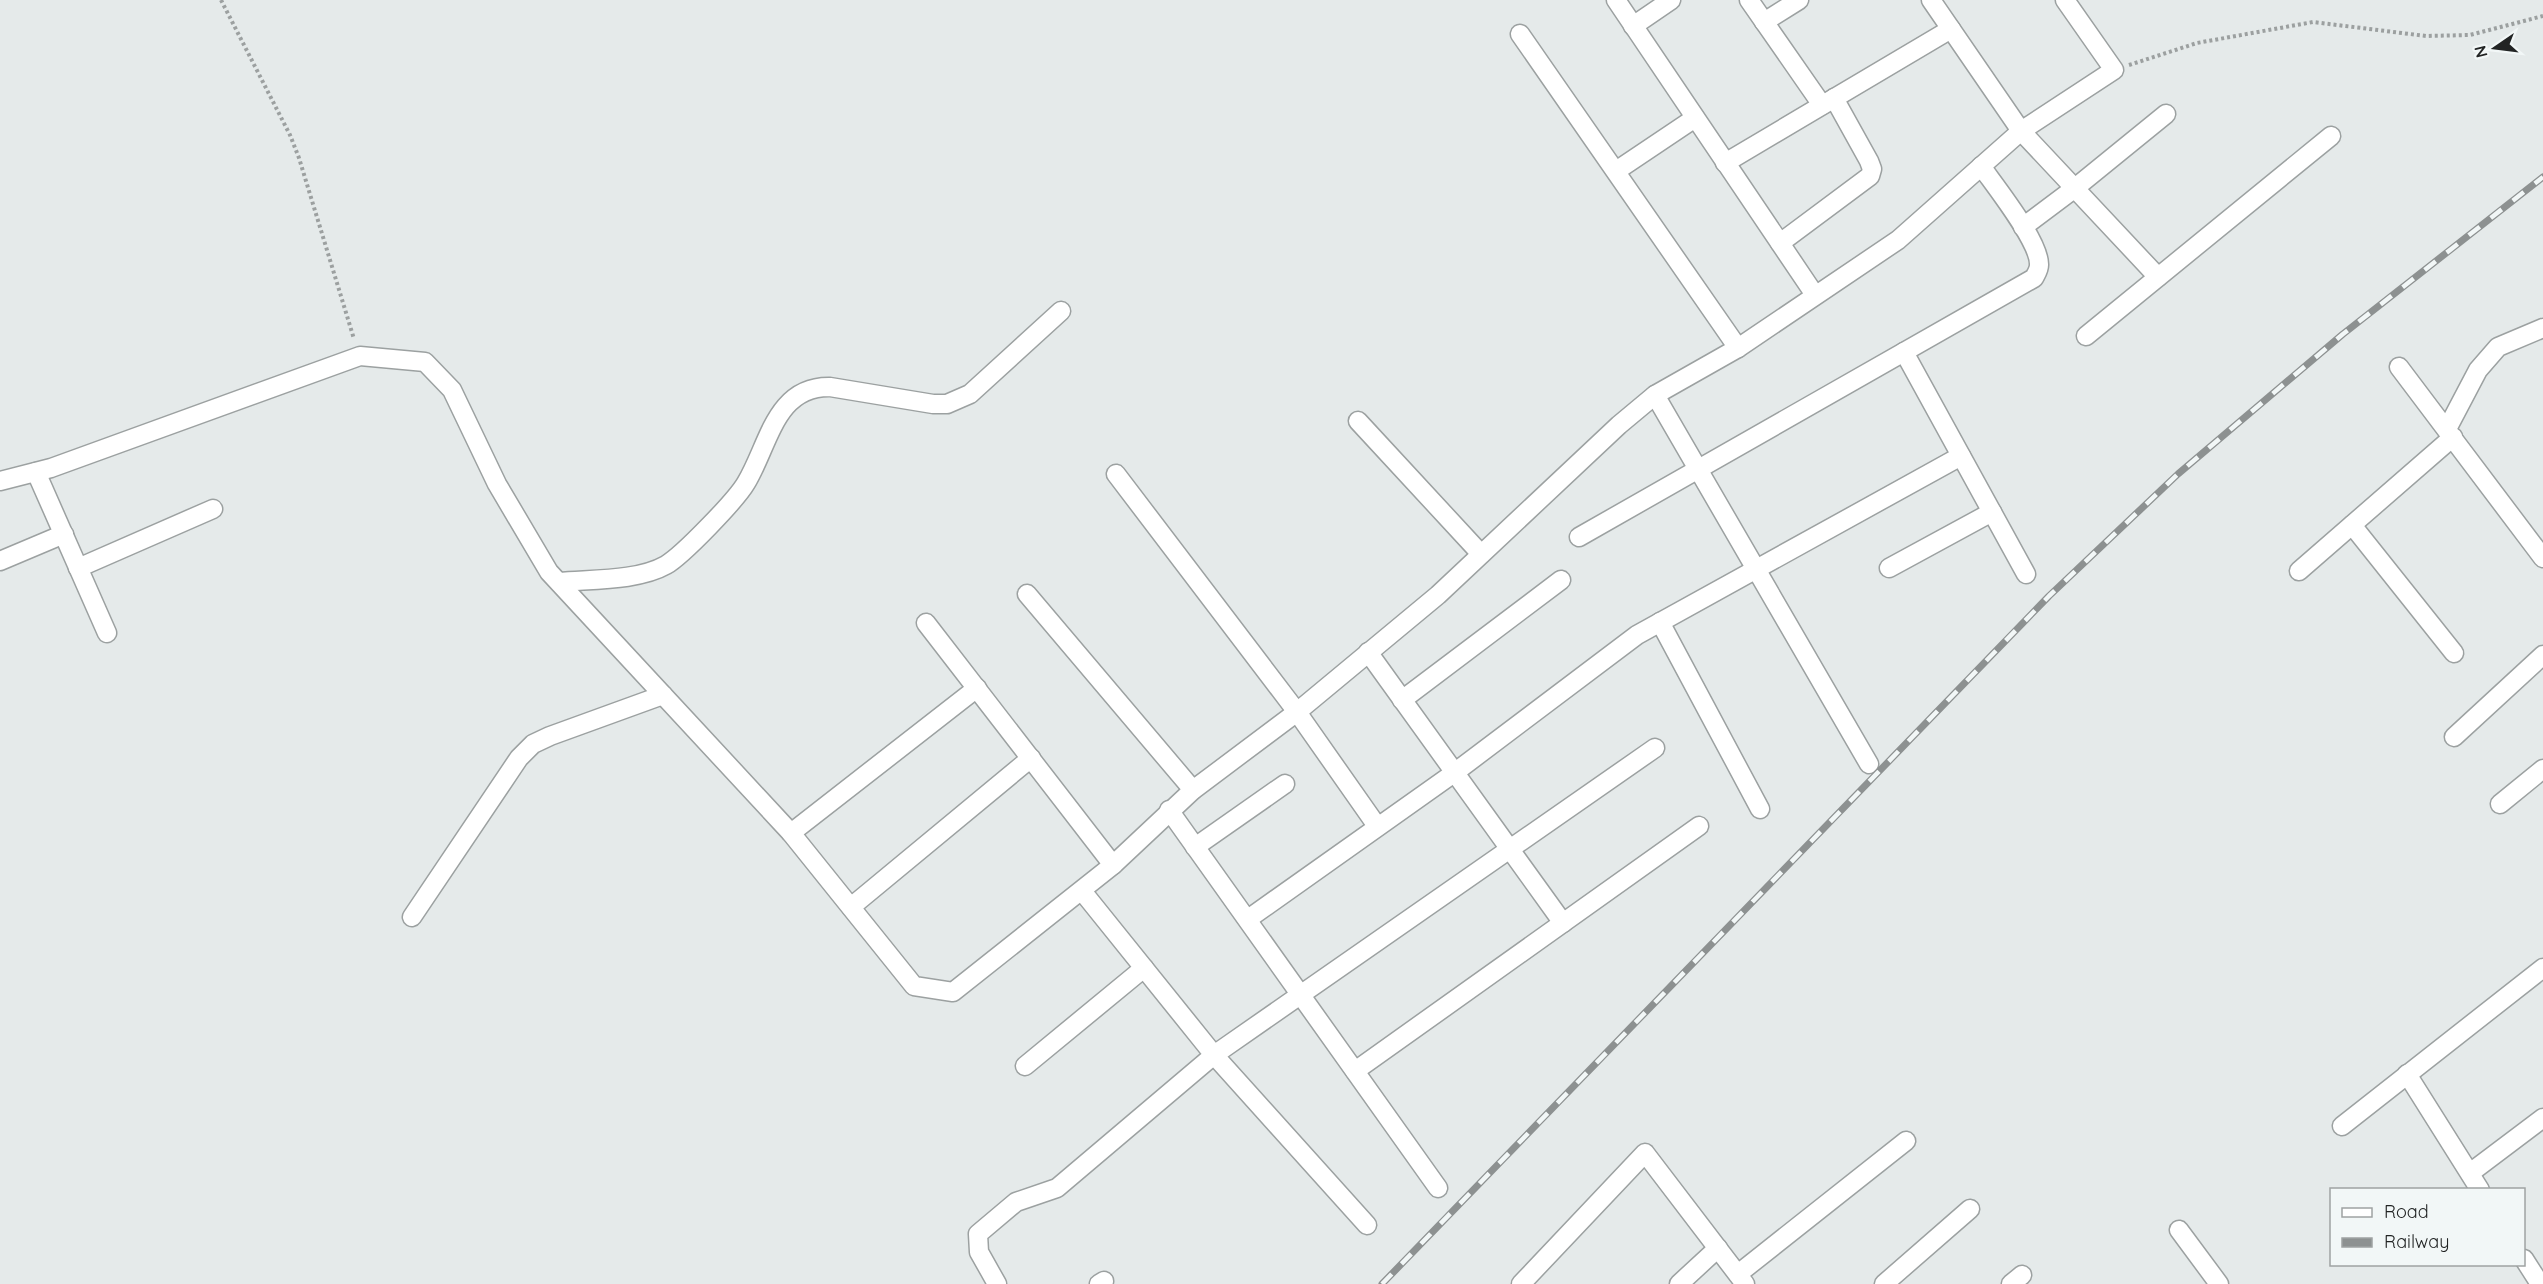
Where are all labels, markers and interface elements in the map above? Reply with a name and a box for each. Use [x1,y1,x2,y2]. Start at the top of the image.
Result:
north arrow [2465,18,2525,78]
text: N [2469,44,2492,60]
legend [2330,1188,2525,1266]
text: Road [2384,1200,2429,1223]
text: Railway [2384,1230,2450,1253]

